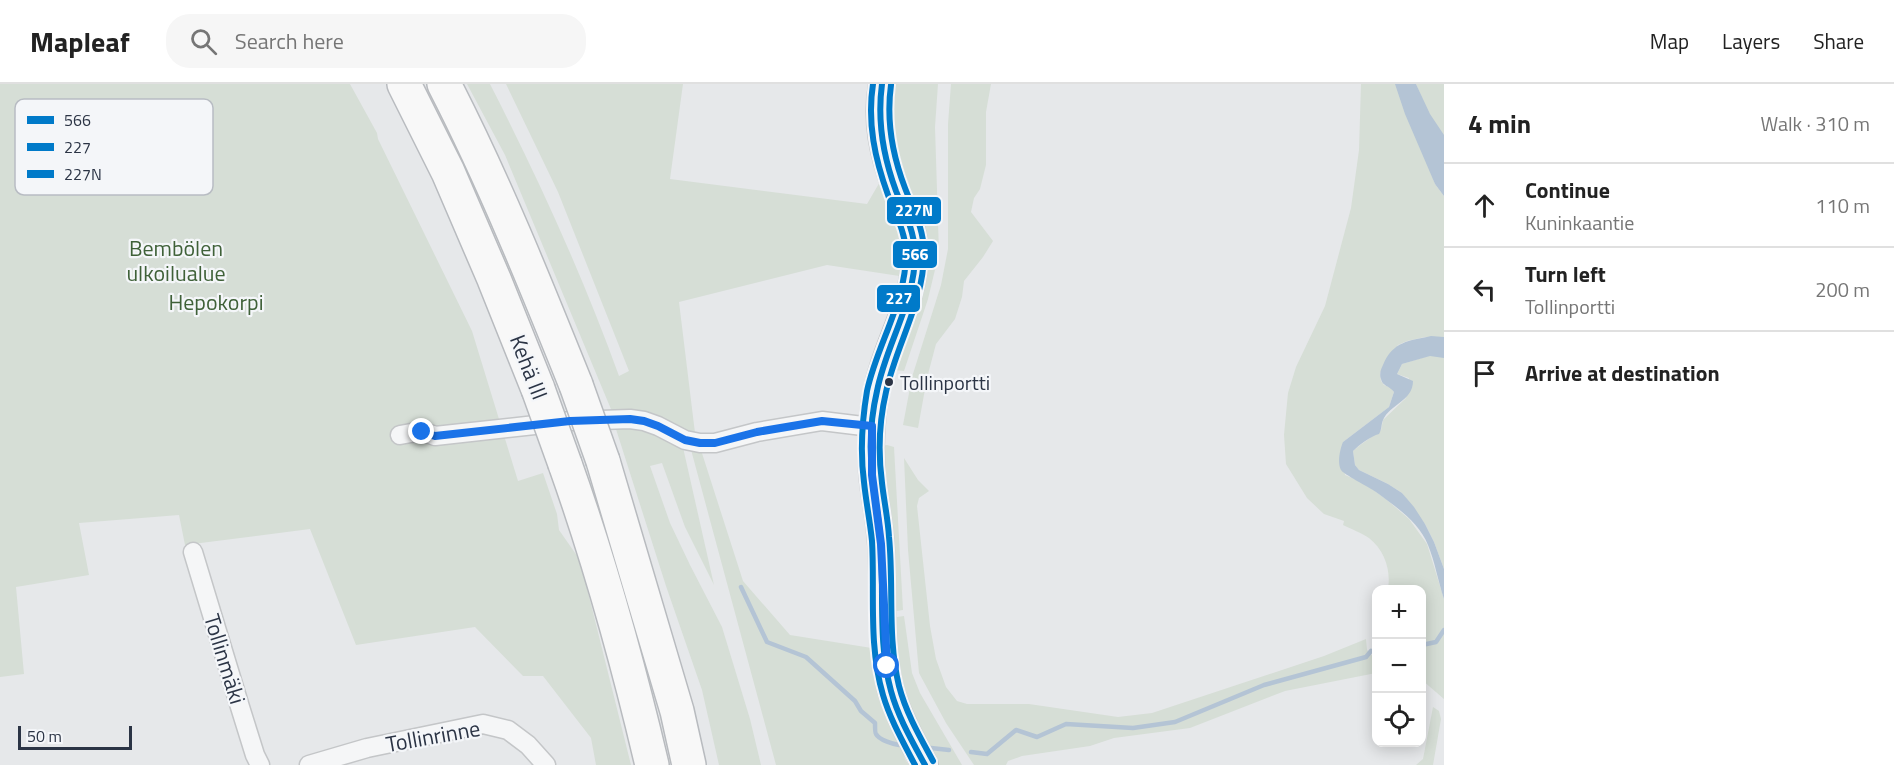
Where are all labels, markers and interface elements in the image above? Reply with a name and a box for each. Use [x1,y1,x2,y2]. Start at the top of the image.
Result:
search box [166,14,586,68]
text: Mapleaf [30,20,130,63]
text: Search here [235,24,344,58]
icon: search [187,25,220,58]
text: Map [1650,25,1689,57]
text: Layers [1722,25,1780,57]
text: Share [1813,25,1864,57]
legend [15,99,213,195]
text: 4 min [1468,104,1531,143]
text: 566 [64,108,91,132]
text: Walk · 310 m [1761,108,1870,139]
text: 227 [64,135,91,159]
text: 227N [64,162,102,186]
text: Continue [1525,173,1610,207]
icon: ahead [1468,189,1501,222]
text: 110 m [1815,190,1870,221]
line badge: 227N [886,196,942,225]
text: 227N [895,198,933,222]
text: Kuninkaantie [1525,207,1634,238]
park label: Bembölen ulkoilualue [126,231,226,290]
line badge: 566 [892,240,938,269]
text: 566 [902,242,928,266]
text: Turn left [1525,257,1606,291]
icon: left [1468,273,1501,306]
text: 200 m [1815,274,1870,305]
line badge: 227 [876,284,921,313]
park label: Hepokorpi [169,285,263,319]
text: 227 [886,286,912,310]
text: Tollinportti [1525,291,1615,322]
street label: Kehä III [501,330,557,404]
text: Arrive at destination [1525,356,1720,390]
icon: arrive [1468,357,1501,390]
place label: Tollinportti [900,367,990,398]
marker: Tollinportti [883,376,895,388]
route end [408,418,434,444]
map controls [1372,585,1426,747]
button: + [1372,585,1426,639]
street label: Tollinmäki [195,610,255,708]
button: − [1372,639,1426,693]
route start [873,652,899,678]
button: locate [1372,693,1426,747]
street label: Tollinrinne [383,711,483,761]
scale bar [18,723,132,750]
text: 50 m [27,724,62,748]

